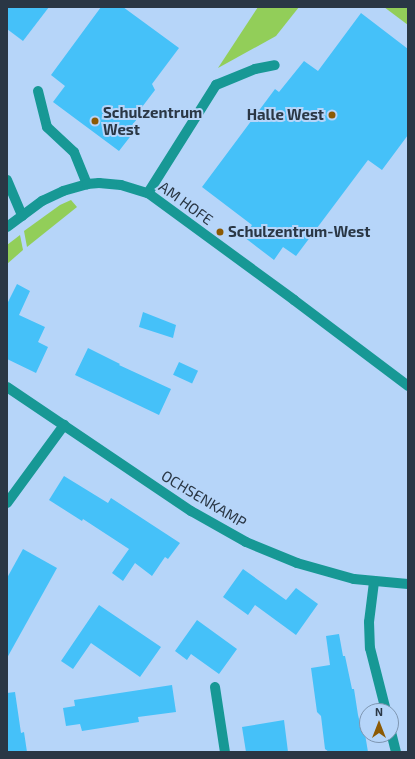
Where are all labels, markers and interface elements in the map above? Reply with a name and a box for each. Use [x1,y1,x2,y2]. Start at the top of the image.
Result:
place label: Schulzentrum West [103,103,202,138]
place label: Halle West [247,106,324,124]
marker: Halle West [327,110,337,120]
marker: Schulzentrum West [90,116,100,126]
street label: AM HOFE [155,177,217,229]
place label: Schulzentrum-West [228,223,370,241]
marker: Schulzentrum-West [215,227,225,237]
street label: OCHSENKAMP [158,467,250,531]
north arrow [359,703,399,743]
text: N [375,705,383,718]

